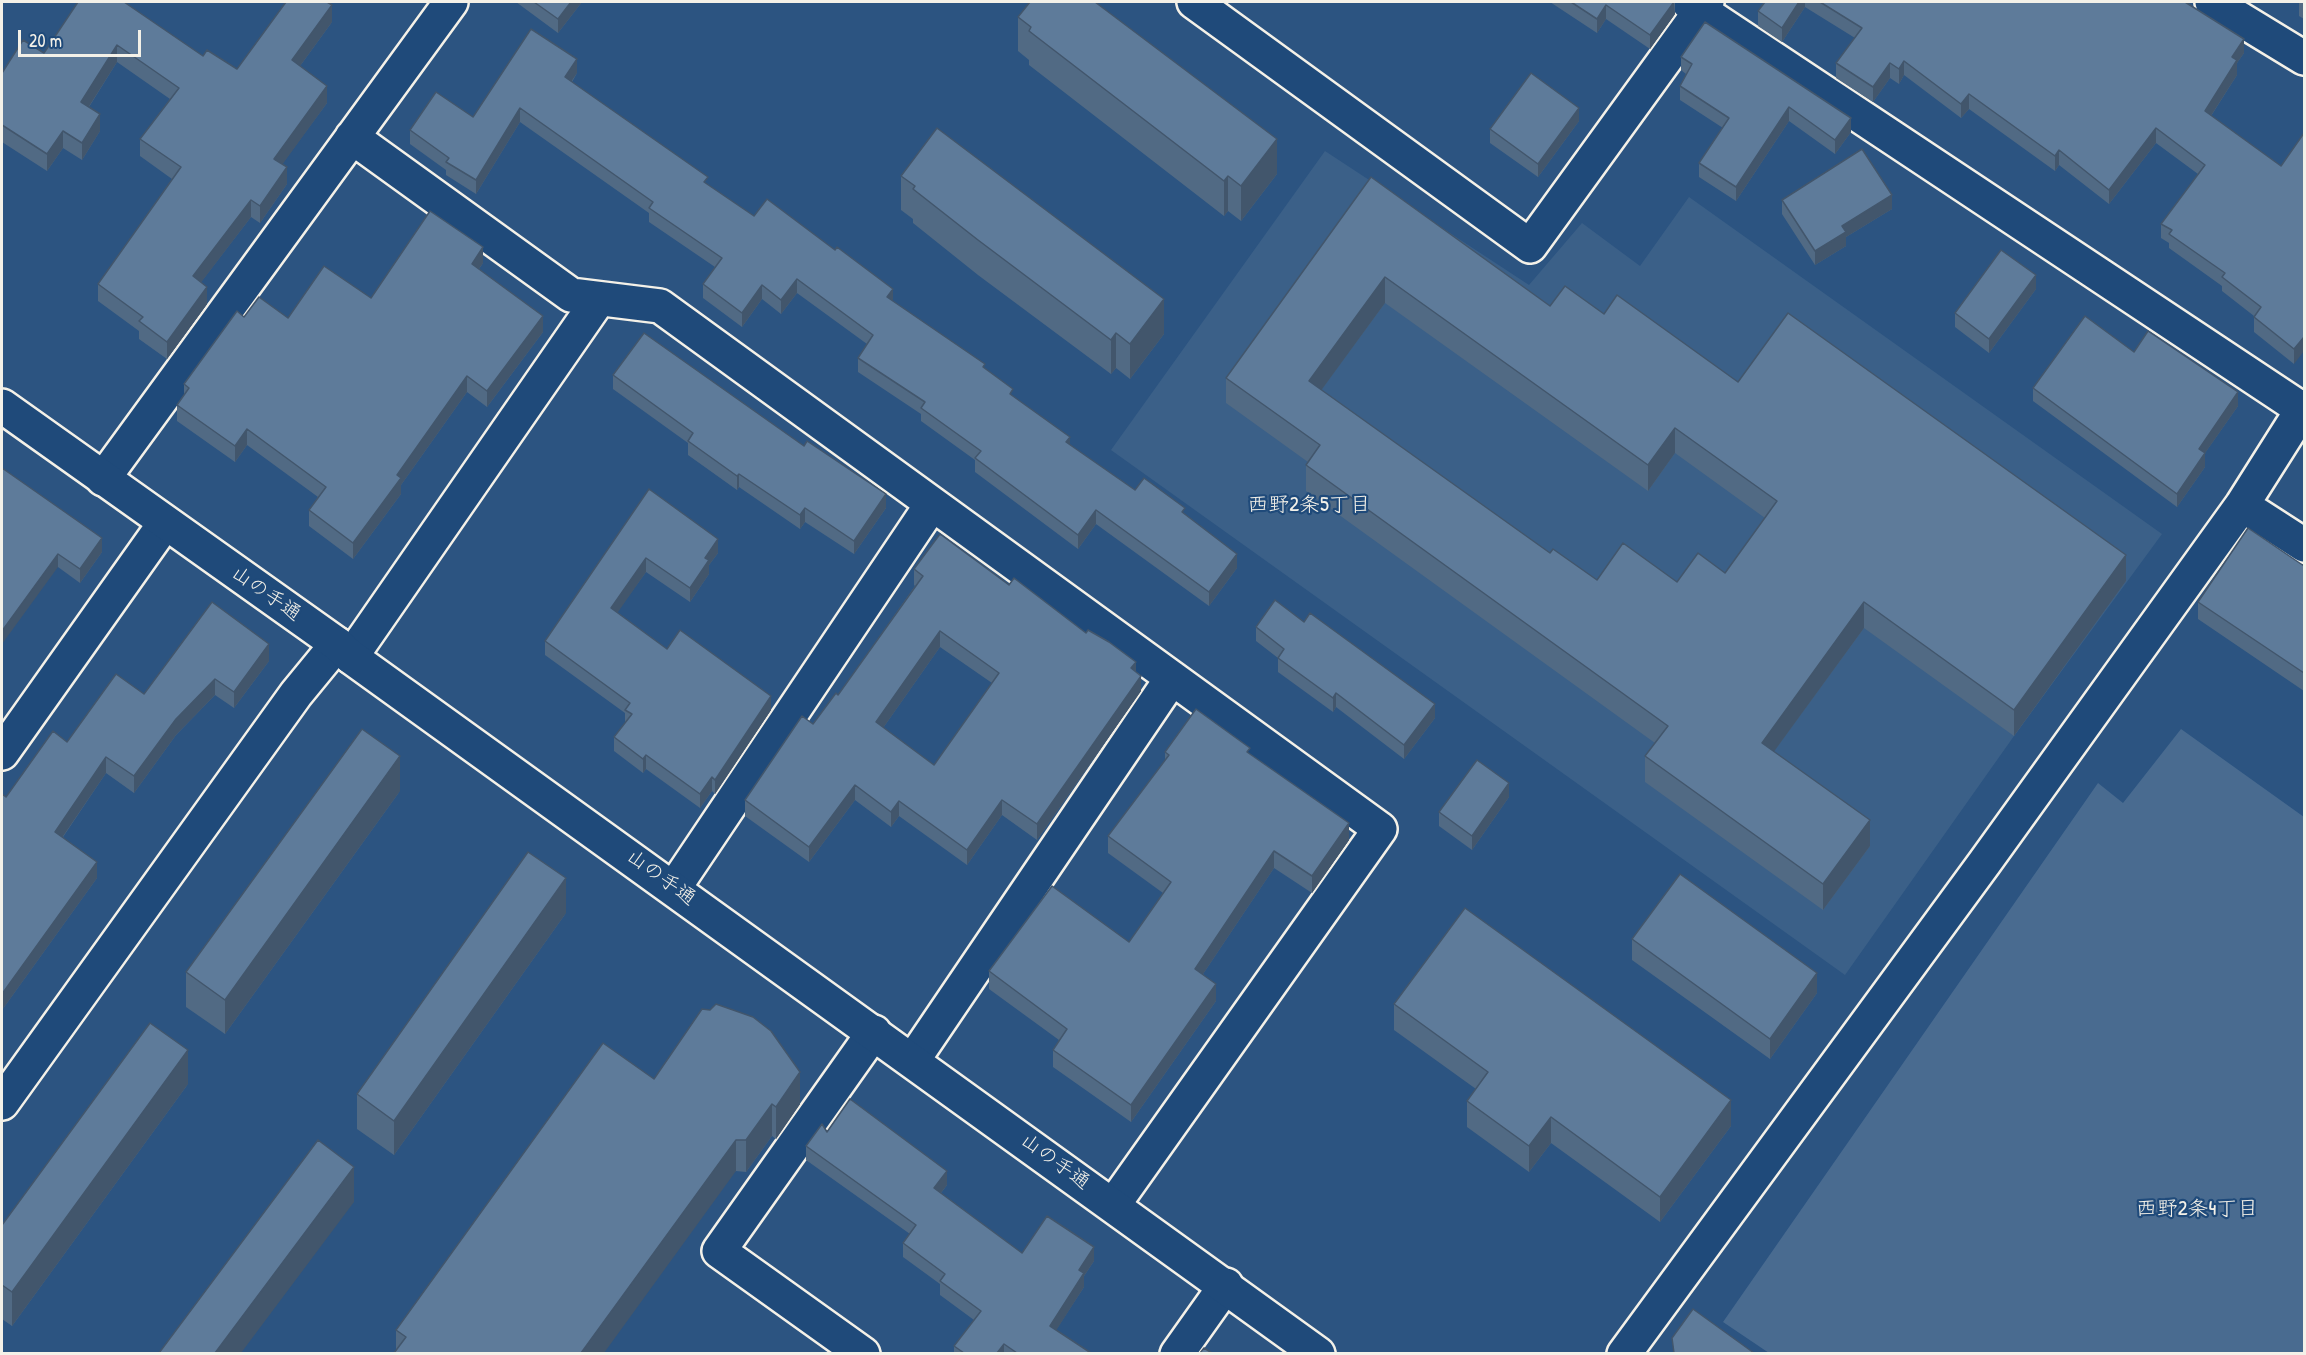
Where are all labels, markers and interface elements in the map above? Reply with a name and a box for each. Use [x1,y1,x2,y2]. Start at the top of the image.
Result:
scale bar [21,18,144,56]
text: 20 m [29,28,62,53]
district label: 西野2条5丁目 [1247,492,1371,518]
street label: 山の手通 [226,561,306,627]
street label: 山の手通 [622,845,700,911]
street label: 山の手通 [1016,1129,1094,1195]
district label: 西野2条4丁目 [2136,1196,2258,1222]

